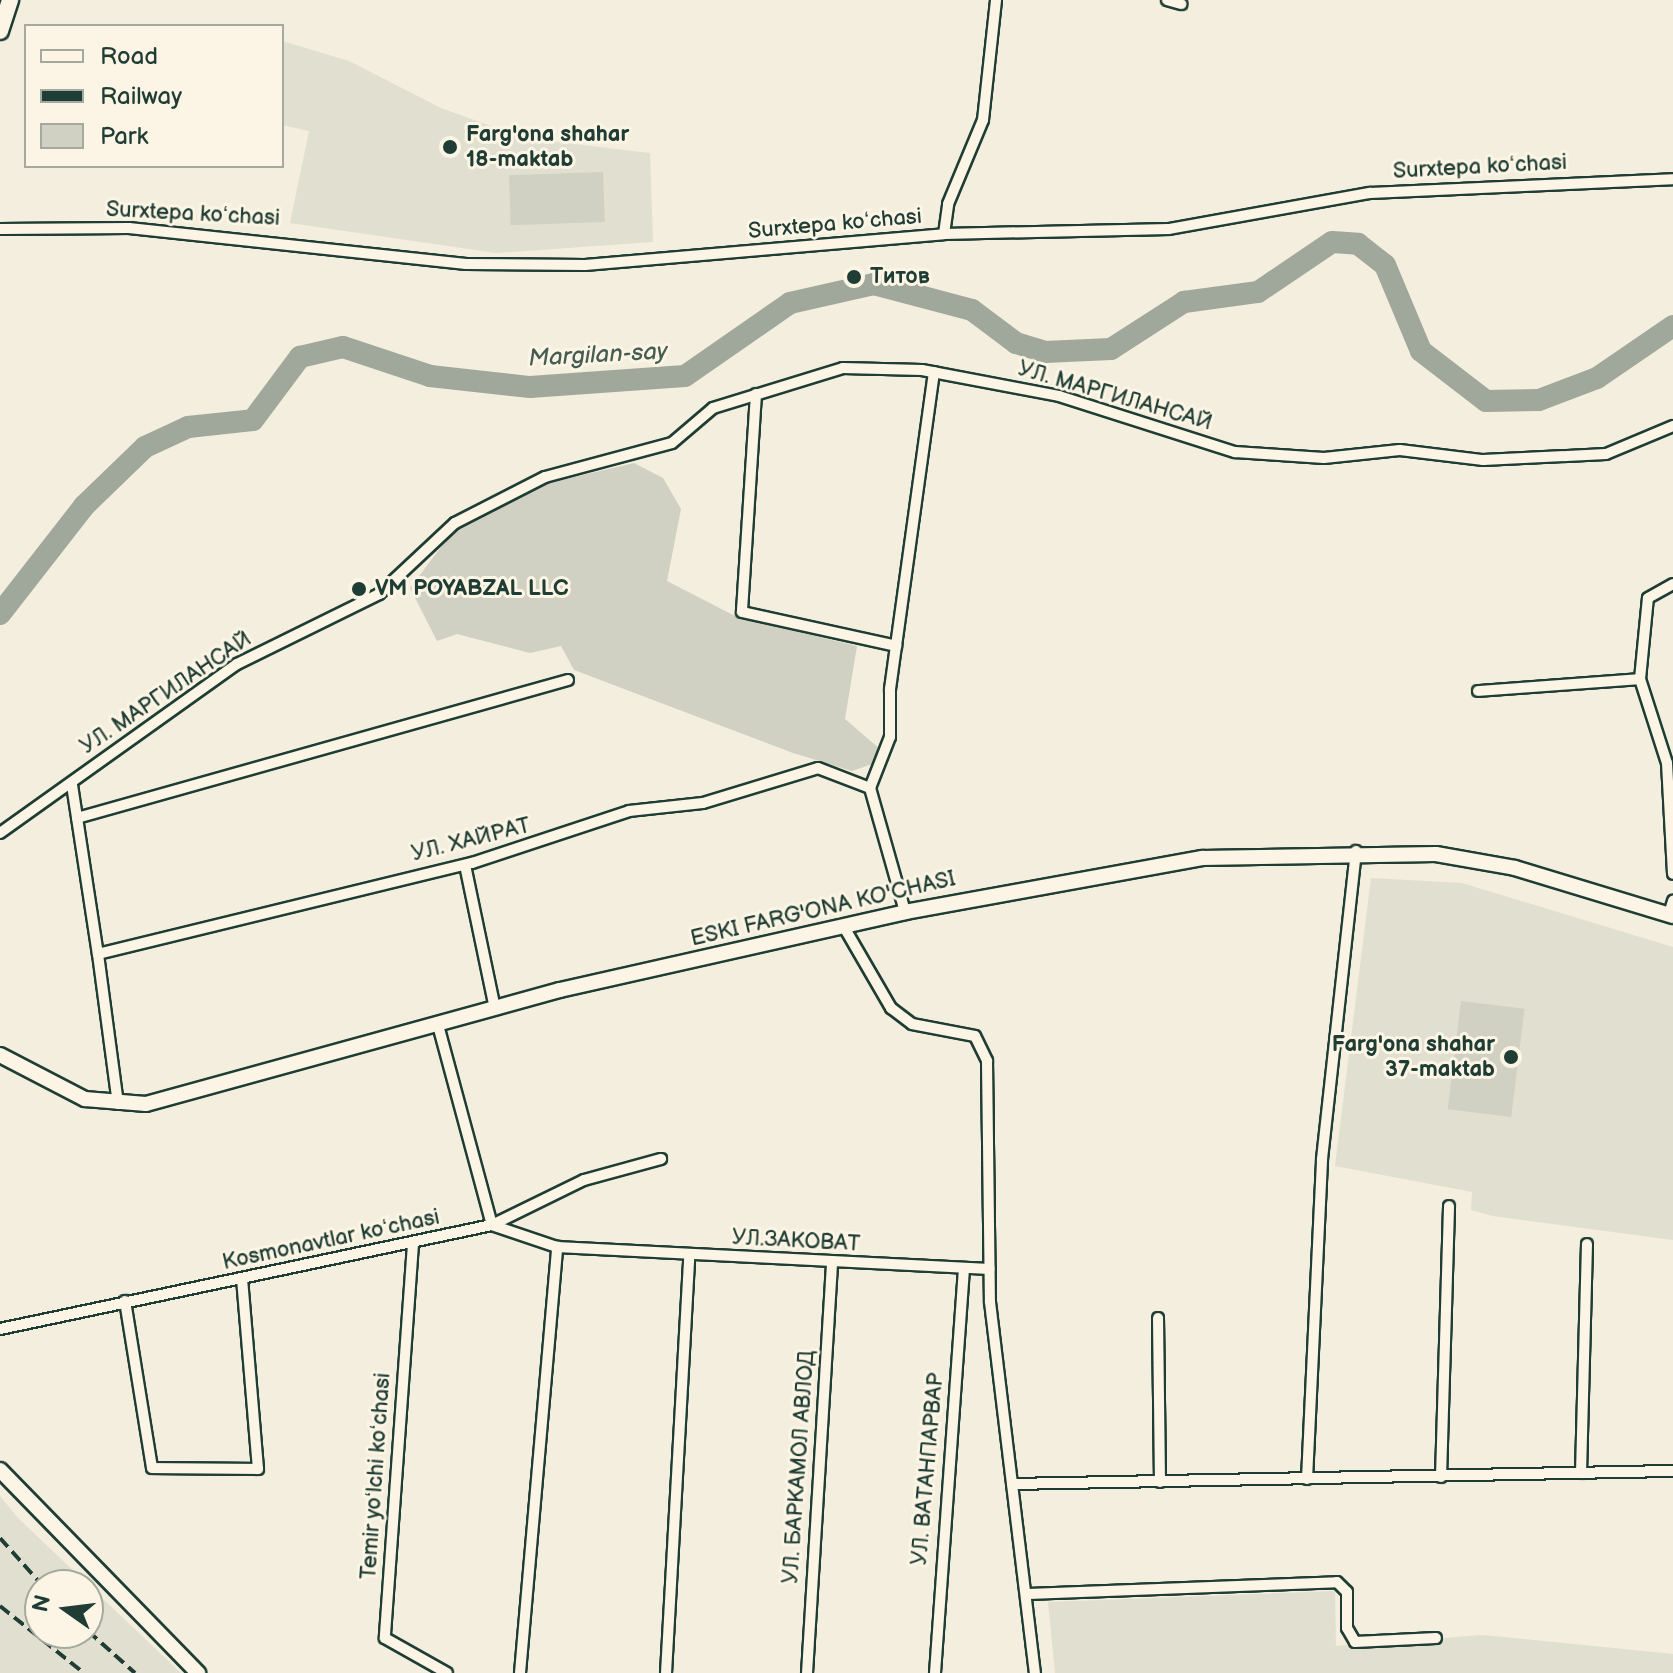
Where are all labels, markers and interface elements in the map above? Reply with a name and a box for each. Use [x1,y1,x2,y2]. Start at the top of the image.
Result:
legend [24,24,284,168]
text: Road [100,42,158,71]
text: Railway [100,82,182,111]
place label: Farg'ona shahar 18-maktab [466,121,629,172]
text: Park [100,122,148,151]
marker: Farg'ona shahar 18-maktab [441,138,459,156]
street label: Surxtepa koʻchasi [1392,149,1568,185]
street label: Surxtepa koʻchasi [105,196,281,232]
street label: Surxtepa koʻchasi [747,203,923,245]
place label: Титов [870,264,930,290]
marker: Титов [845,268,863,286]
water label: Margilan-say [528,337,668,373]
street label: УЛ. МАРГИЛАНСАЙ [1015,356,1215,436]
place label: VM POYABZAL LLC [375,576,569,602]
marker: VM POYABZAL LLC [350,580,368,598]
street label: УЛ. МАРГИЛАНСАЙ [75,626,257,760]
street label: УЛ. ХАЙРАТ [409,812,533,868]
street label: ESKI FARG'ONA KO'CHASI [688,866,958,952]
place label: Farg'ona shahar 37-maktab [1332,1031,1495,1082]
marker: Farg'ona shahar 37-maktab [1502,1048,1520,1066]
street label: Kosmonavtlar koʻchasi [220,1204,442,1276]
street label: УЛ.ЗАКОВАТ [731,1224,861,1258]
street label: УЛ. БАРКАМОЛ АВЛОД [778,1349,820,1585]
street label: Temir yoʻlchi koʻchasi [356,1371,396,1581]
street label: УЛ. ВАТАНПАРВАР [906,1372,950,1566]
north arrow [24,1569,104,1649]
text: N [27,1592,57,1615]

